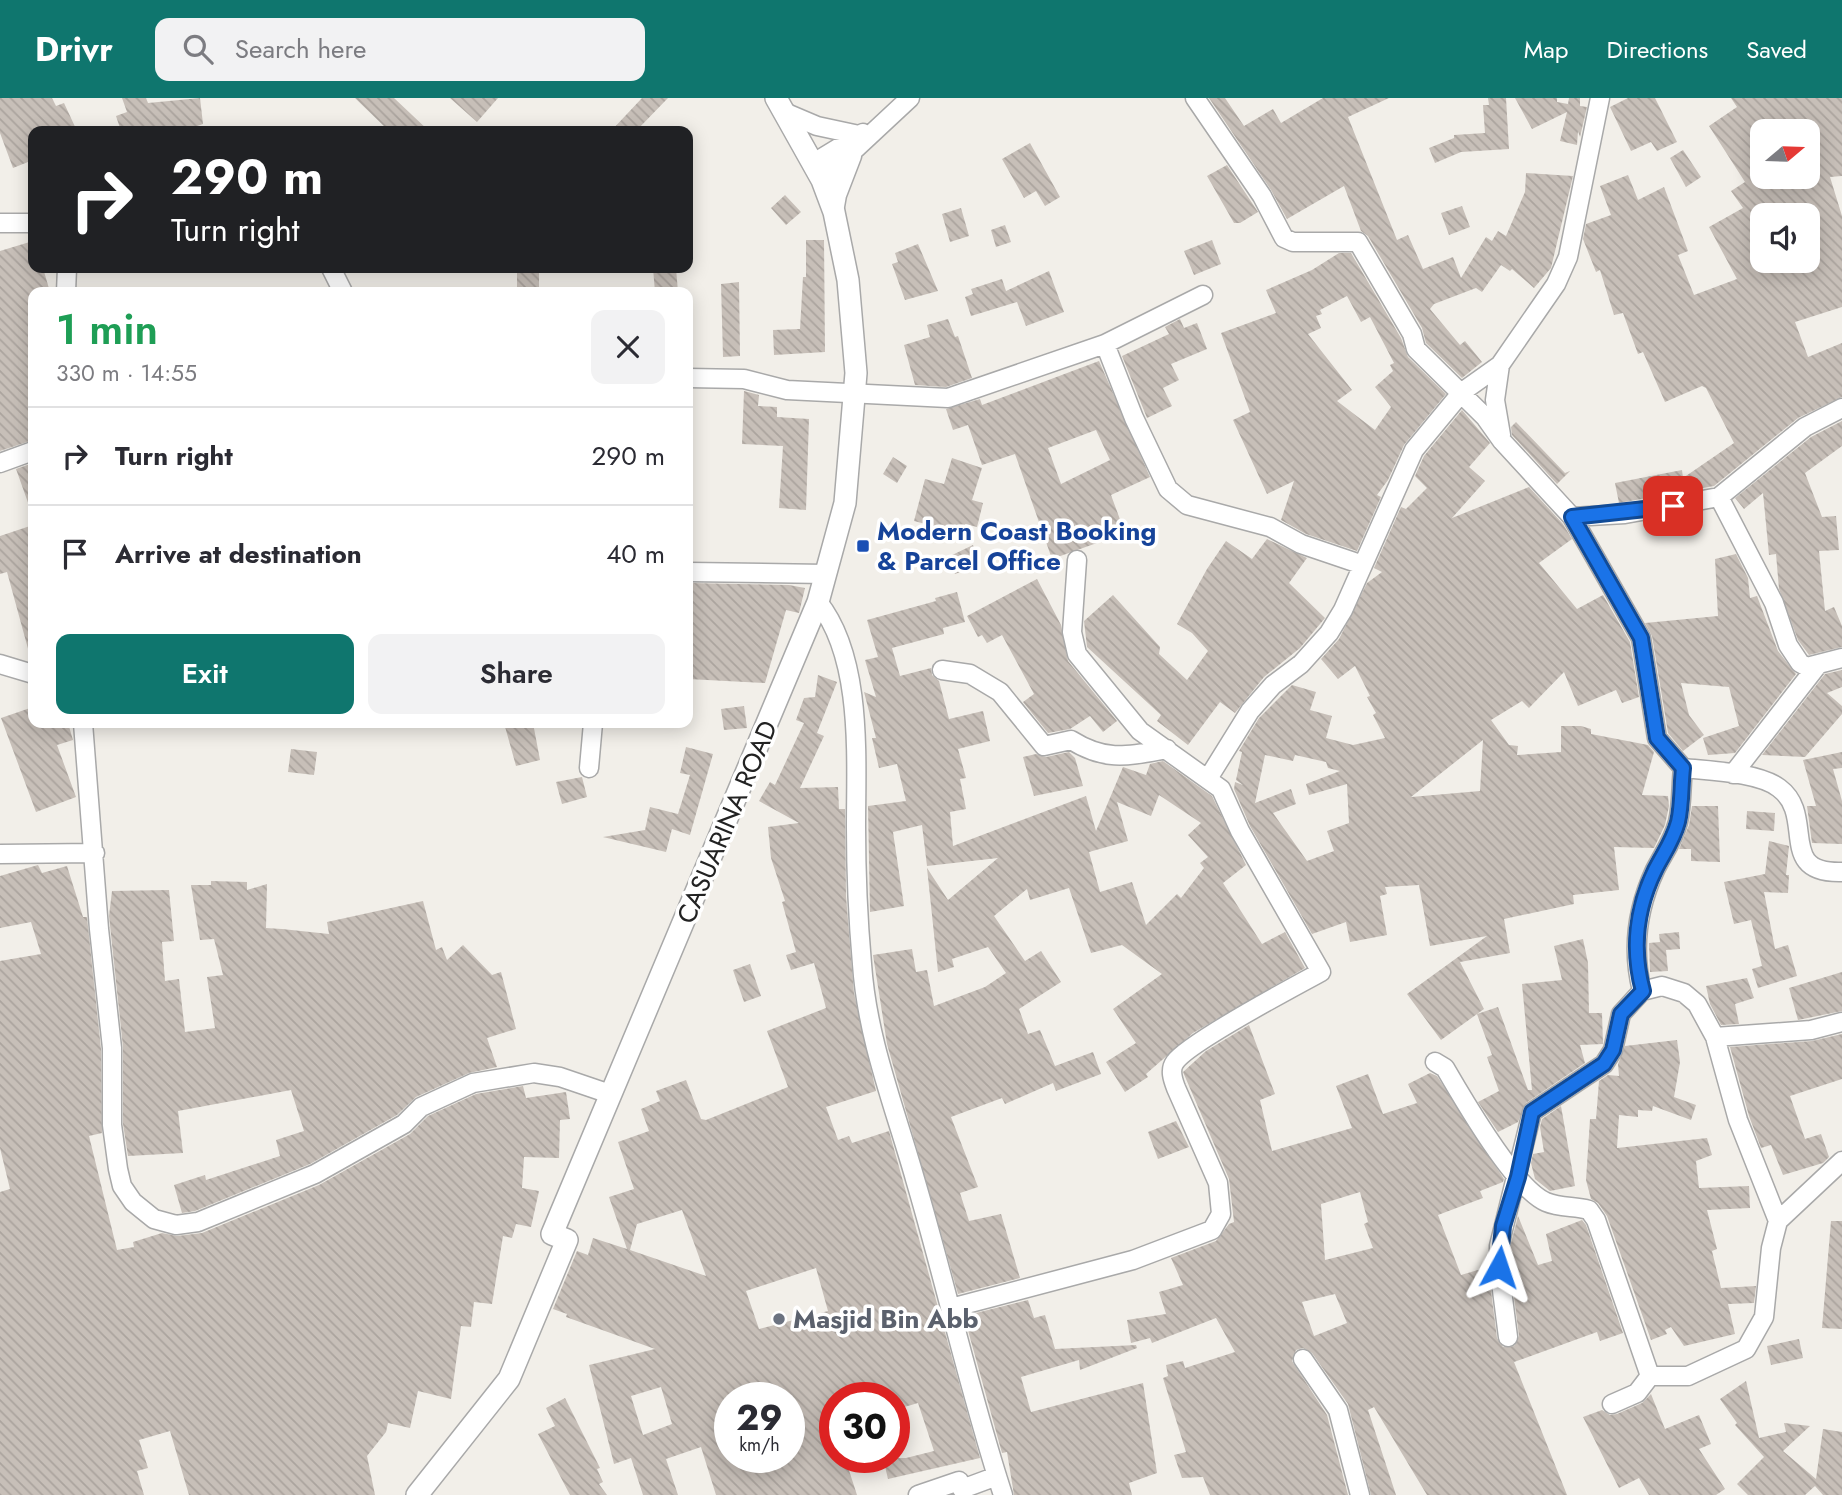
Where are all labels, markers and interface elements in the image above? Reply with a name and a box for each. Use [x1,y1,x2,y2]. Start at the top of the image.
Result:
search box [155,18,645,81]
text: Drivr [35,26,113,73]
icon: search [179,30,217,68]
text: Search here [235,30,366,68]
text: Map [1524,32,1569,67]
text: Directions [1607,32,1708,67]
text: Saved [1746,32,1807,67]
north arrow [1750,119,1820,189]
map controls [1750,119,1820,273]
text: 290 m [171,142,323,212]
icon: right [56,154,147,245]
button: sound [1750,203,1820,273]
text: Turn right [171,207,300,253]
text: 1 min [56,299,158,360]
button: close [591,310,665,384]
text: 330 m · 14:55 [56,356,197,390]
icon: right [56,437,94,475]
text: Turn right [115,437,233,475]
text: 290 m [592,437,665,475]
pin [1643,476,1703,536]
icon: arrive [1654,487,1692,525]
place label: Modern Coast Booking & Parcel Office [877,512,1156,580]
icon: arrive [56,535,94,573]
text: Arrive at destination [115,535,362,573]
text: 40 m [606,535,665,573]
marker: Modern Coast Booking & Parcel Office [855,538,871,554]
button: Exit [56,634,354,714]
button: Share [368,634,665,714]
street label: CASUARINA ROAD [667,714,787,930]
position arrow [1462,1230,1536,1304]
place label: Masjid Bin Abb [793,1300,979,1338]
marker: Masjid Bin Abb [771,1311,787,1327]
speed limit sign: 30 [819,1382,910,1473]
text: 29 [736,1393,783,1443]
text: km/h [739,1432,780,1458]

